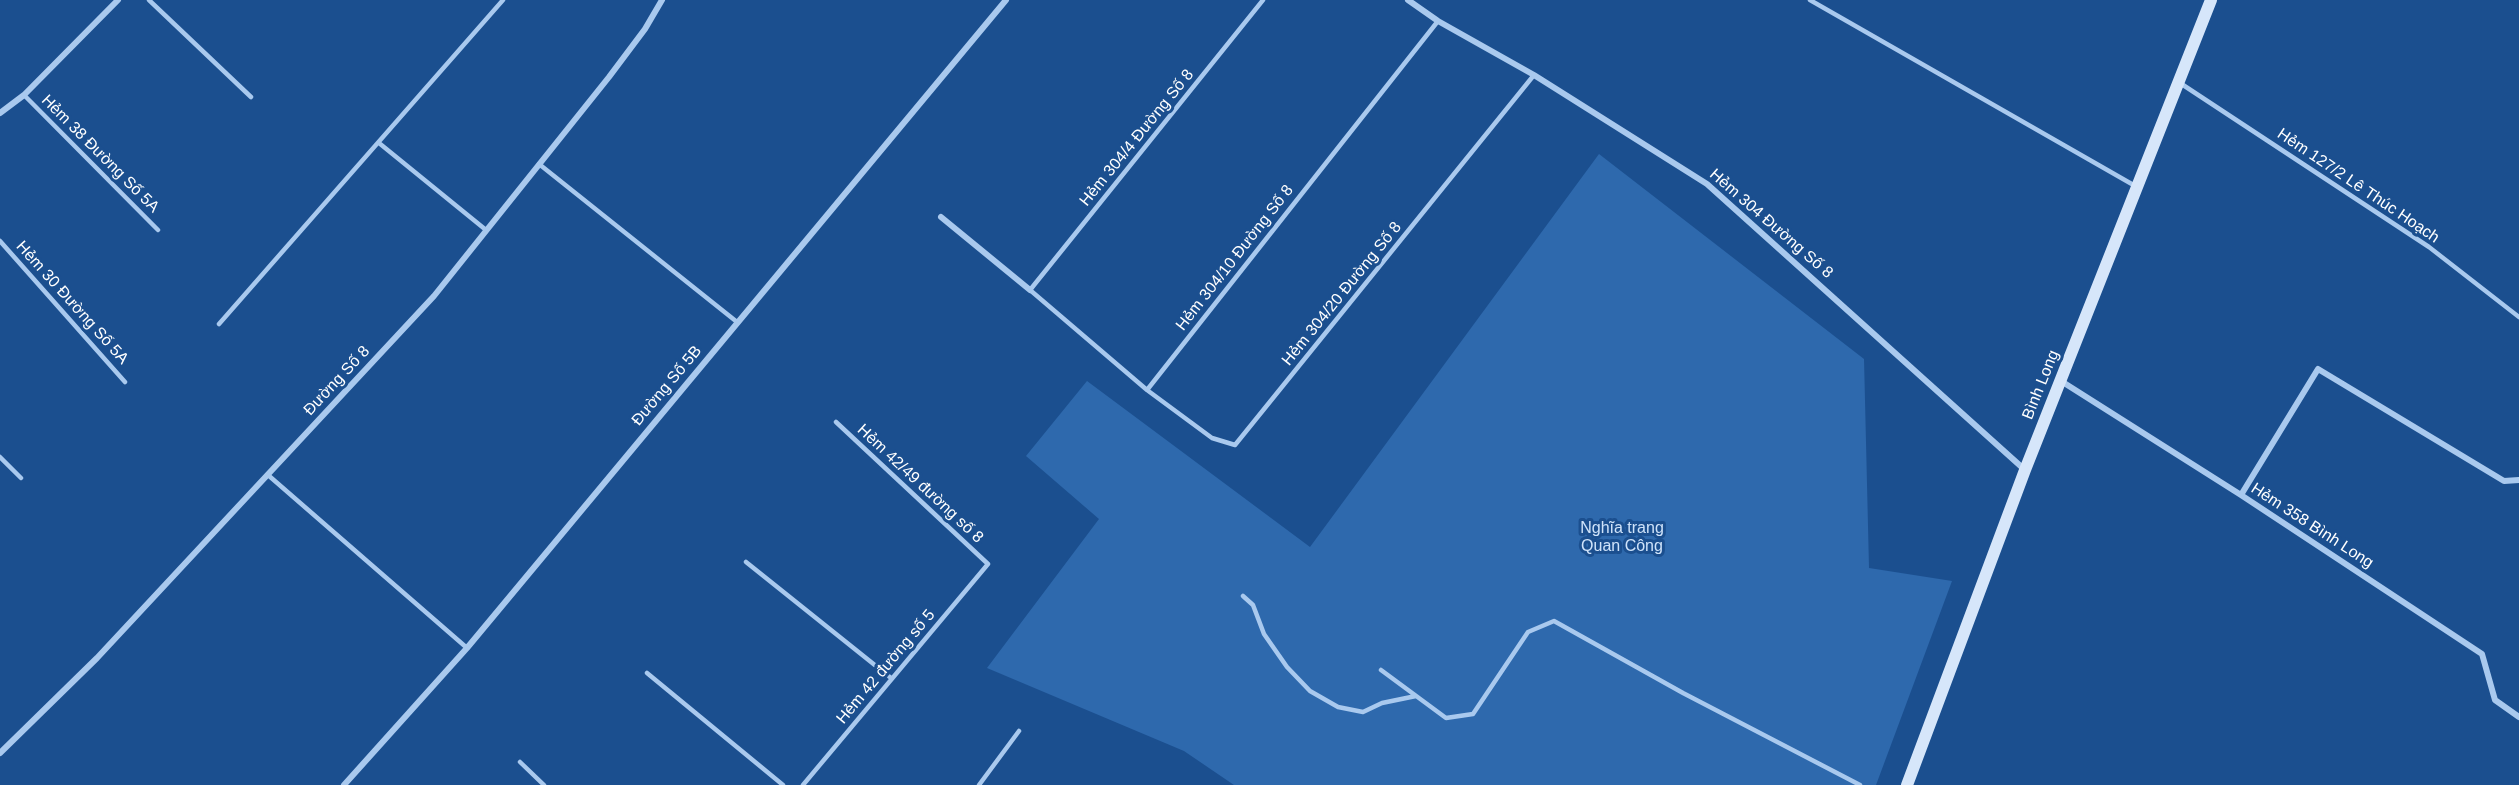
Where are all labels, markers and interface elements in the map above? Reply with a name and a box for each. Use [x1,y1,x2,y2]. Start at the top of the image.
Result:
street label: Hẻm 304/4 Đường Số 8 [1076,66,1198,210]
street label: Hẻm 38 Đường Số 5A [37,91,163,217]
street label: Hẻm 127/2 Lê Thúc Hoạch [2273,125,2443,247]
street label: Hẻm 304 Đường Số 8 [1705,165,1837,283]
street label: Hẻm 304/10 Đường Số 8 [1172,181,1298,335]
street label: Hẻm 304/20 Đường Số 8 [1278,218,1406,370]
street label: Hẻm 30 Đường Số 5A [12,237,132,369]
street label: Đường Số 8 [300,342,374,420]
street label: Đường Số 5B [628,342,706,430]
street label: Bình Long [2018,348,2064,422]
street label: Hẻm 42/49 đường số 8 [853,421,987,547]
street label: Hẻm 358 Bình Long [2247,479,2377,573]
park label: Nghĩa trang Quan Công [1580,519,1664,557]
street label: Hẻm 42 đường số 5 [833,606,939,728]

